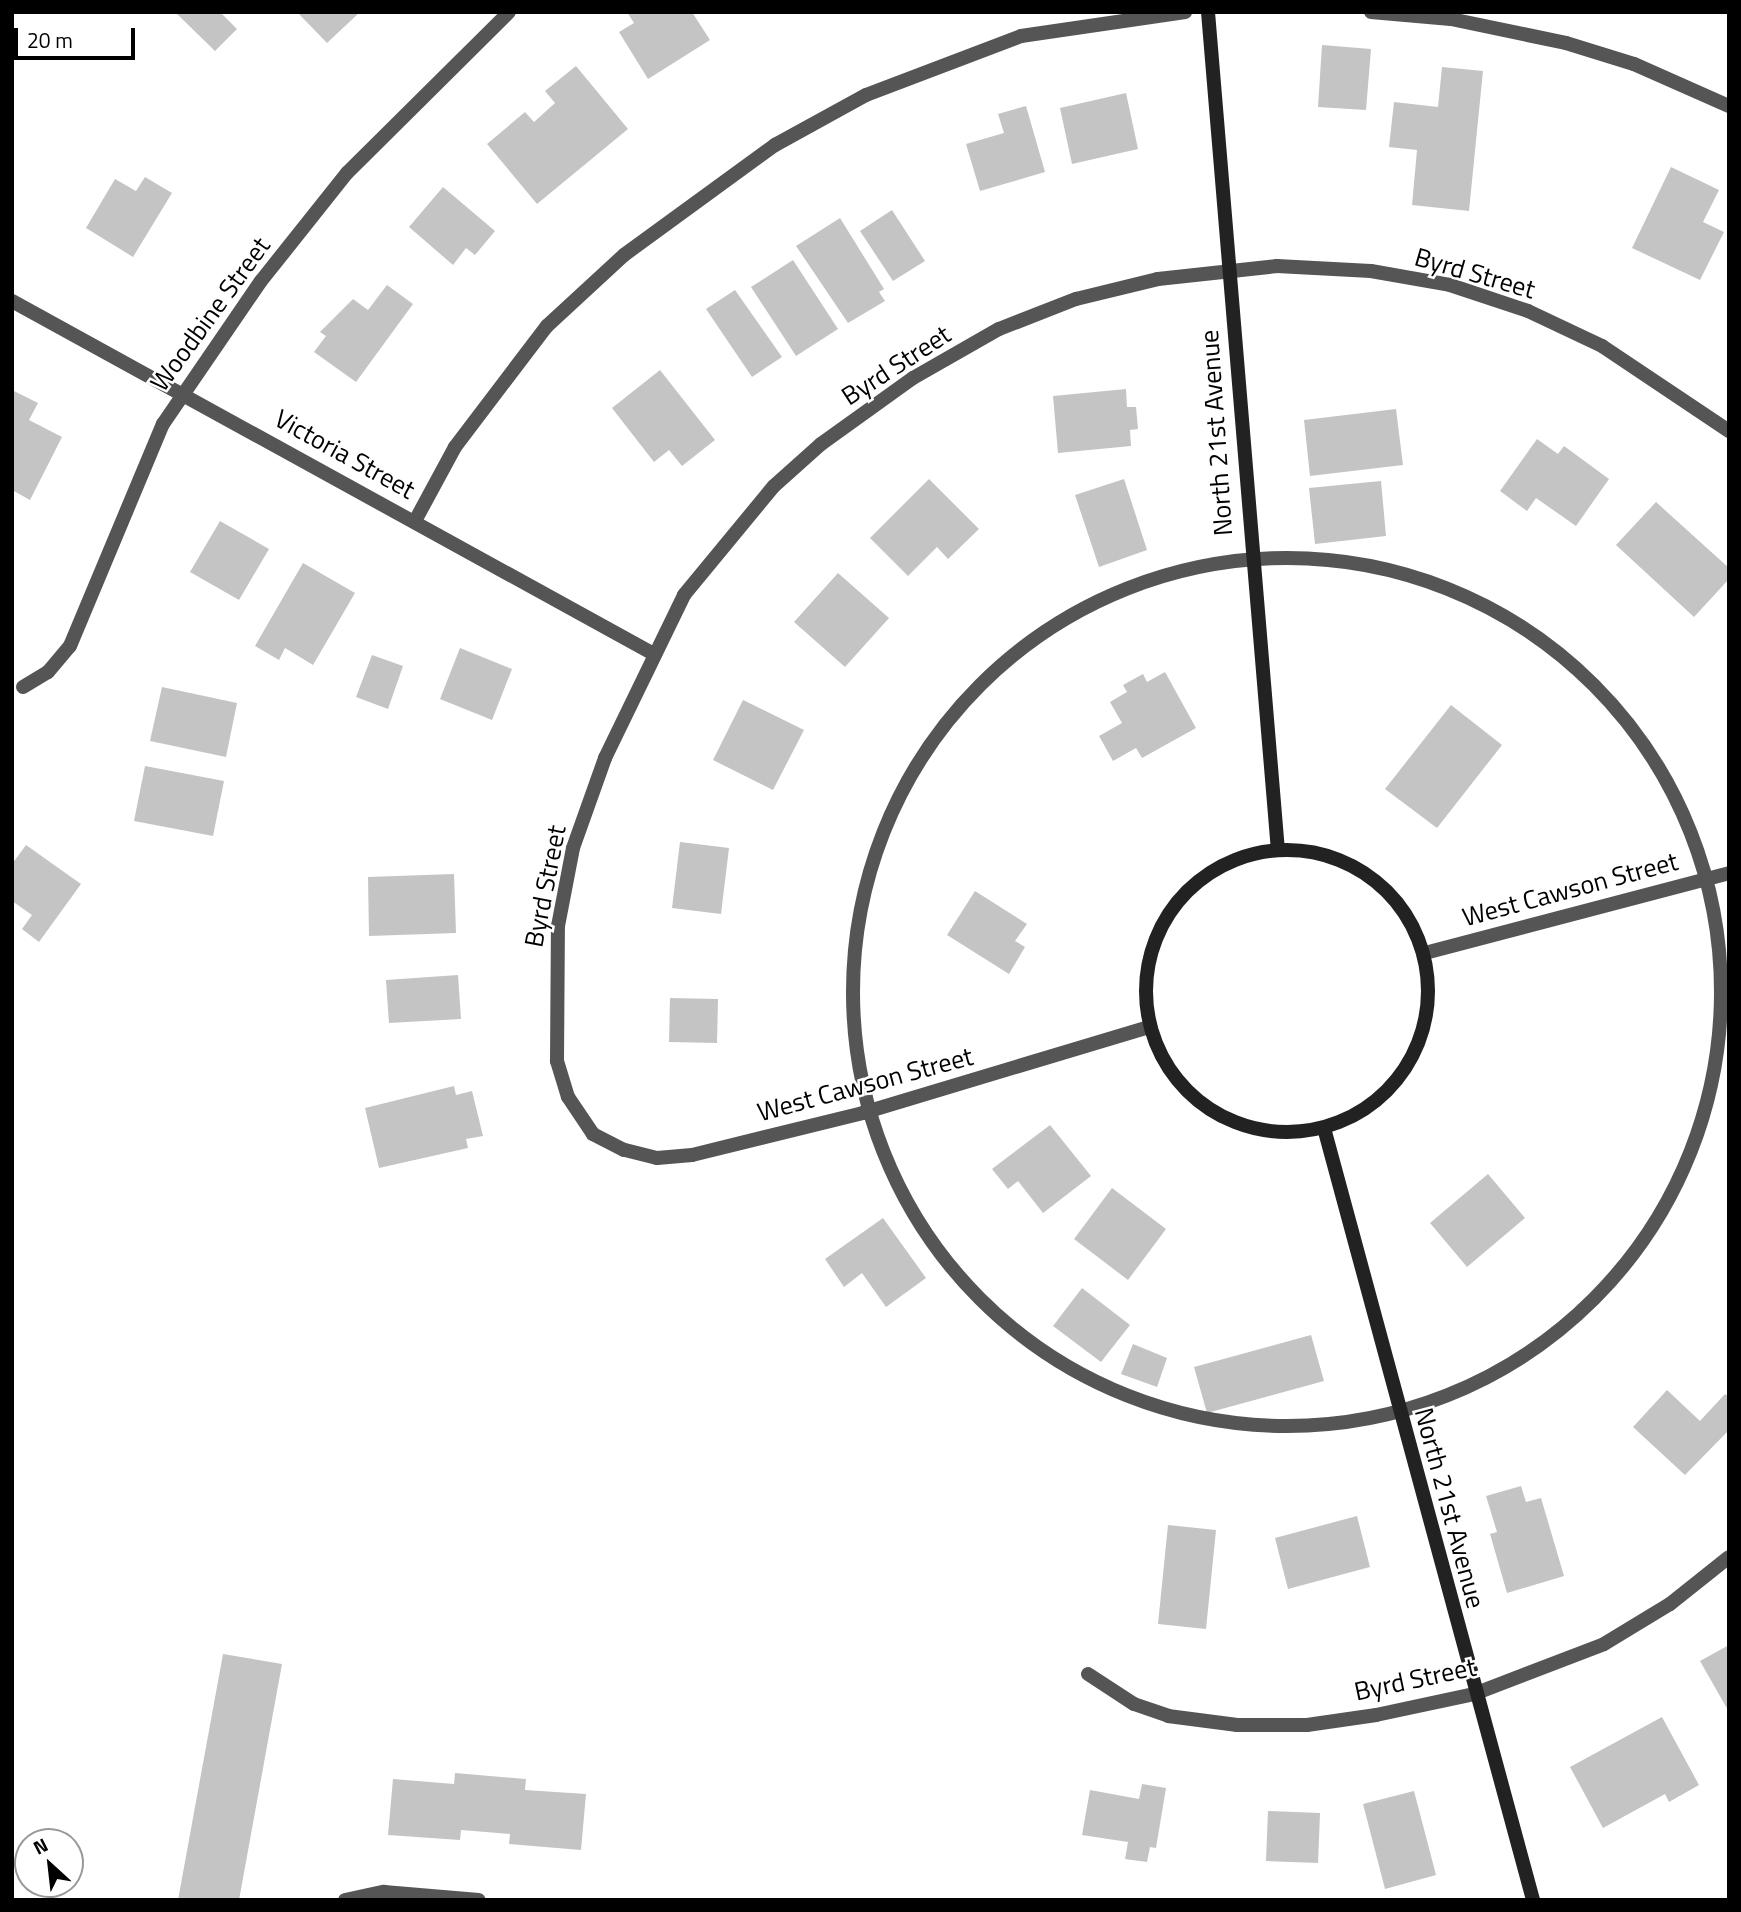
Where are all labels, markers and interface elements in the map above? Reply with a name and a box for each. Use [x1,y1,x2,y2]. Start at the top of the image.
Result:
scale bar [18,14,138,58]
text: 20 m [27,24,73,56]
street label: Woodbine Street [144,231,276,397]
street label: Byrd Street [1411,241,1539,305]
street label: Byrd Street [836,318,956,412]
street label: North 21st Avenue [1193,329,1239,537]
street label: Victoria Street [269,403,421,505]
street label: Byrd Street [518,822,572,950]
street label: West Cawson Street [1459,845,1681,933]
street label: West Cawson Street [754,1040,976,1128]
street label: North 21st Avenue [1408,1404,1492,1612]
street label: Byrd Street [1351,1651,1479,1707]
north arrow [14,1828,84,1898]
text: N [28,1830,53,1862]

